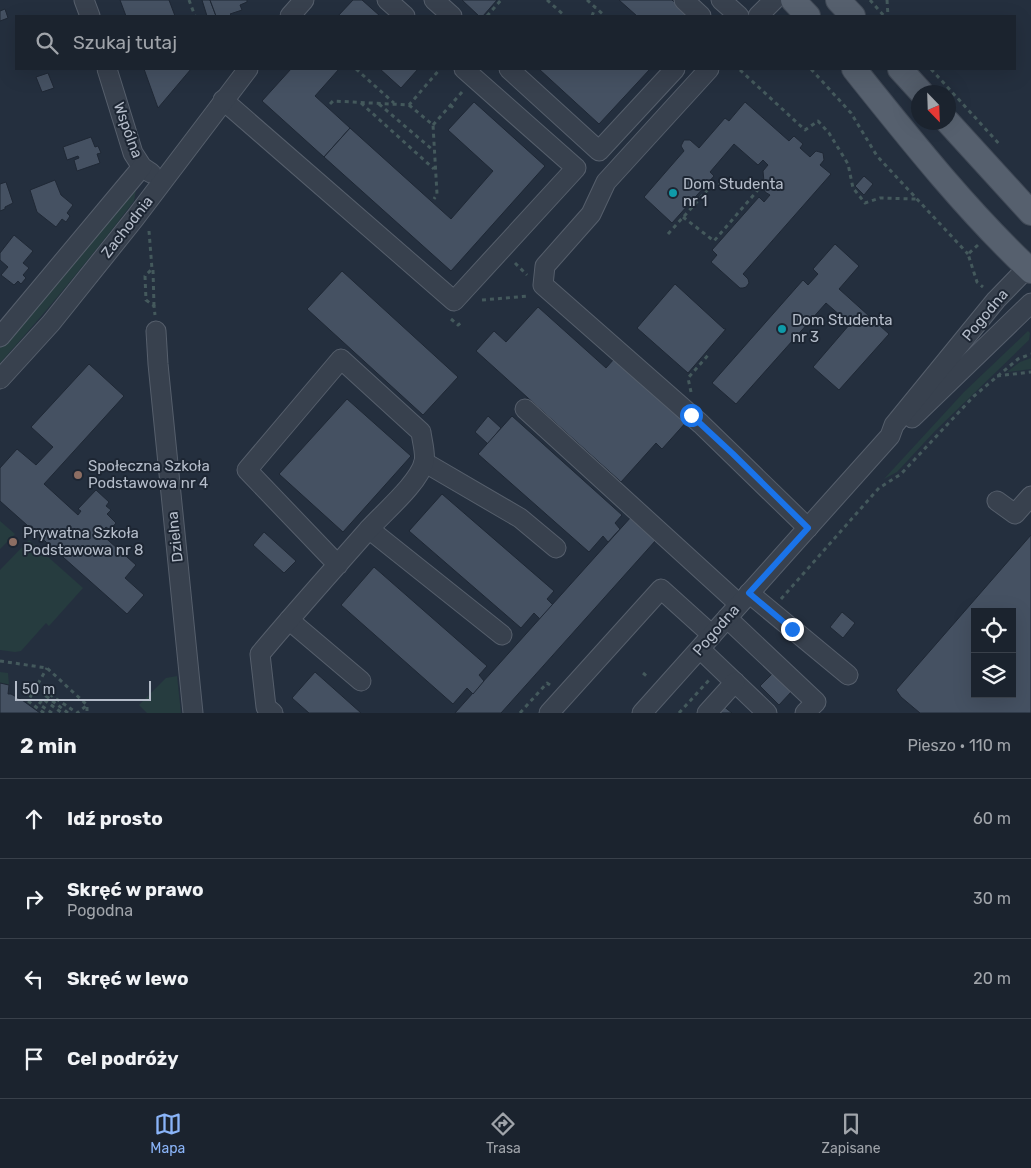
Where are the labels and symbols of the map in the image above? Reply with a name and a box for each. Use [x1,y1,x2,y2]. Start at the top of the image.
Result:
north arrow [911,85,956,130]
street label: Wspólna [110,100,146,160]
place label: Dom Studenta nr 1 [683,175,784,210]
marker: Dom Studenta nr 1 [667,187,679,199]
street label: Zachodnia [97,193,157,261]
street label: Pogodna [958,285,1012,345]
place label: Dom Studenta nr 3 [792,311,893,346]
marker: Dom Studenta nr 3 [776,323,788,335]
route start [680,404,703,427]
place label: Społeczna Szkoła Podstawowa nr 4 [88,457,210,492]
marker: Społeczna Szkoła Podstawowa nr 4 [72,469,84,481]
street label: Dzielna [163,511,187,563]
place label: Prywatna Szkoła Podstawowa nr 8 [23,524,143,559]
marker: Prywatna Szkoła Podstawowa nr 8 [7,536,19,548]
street label: Pogodna [689,601,743,659]
route end [781,618,804,641]
scale bar [15,678,151,701]

